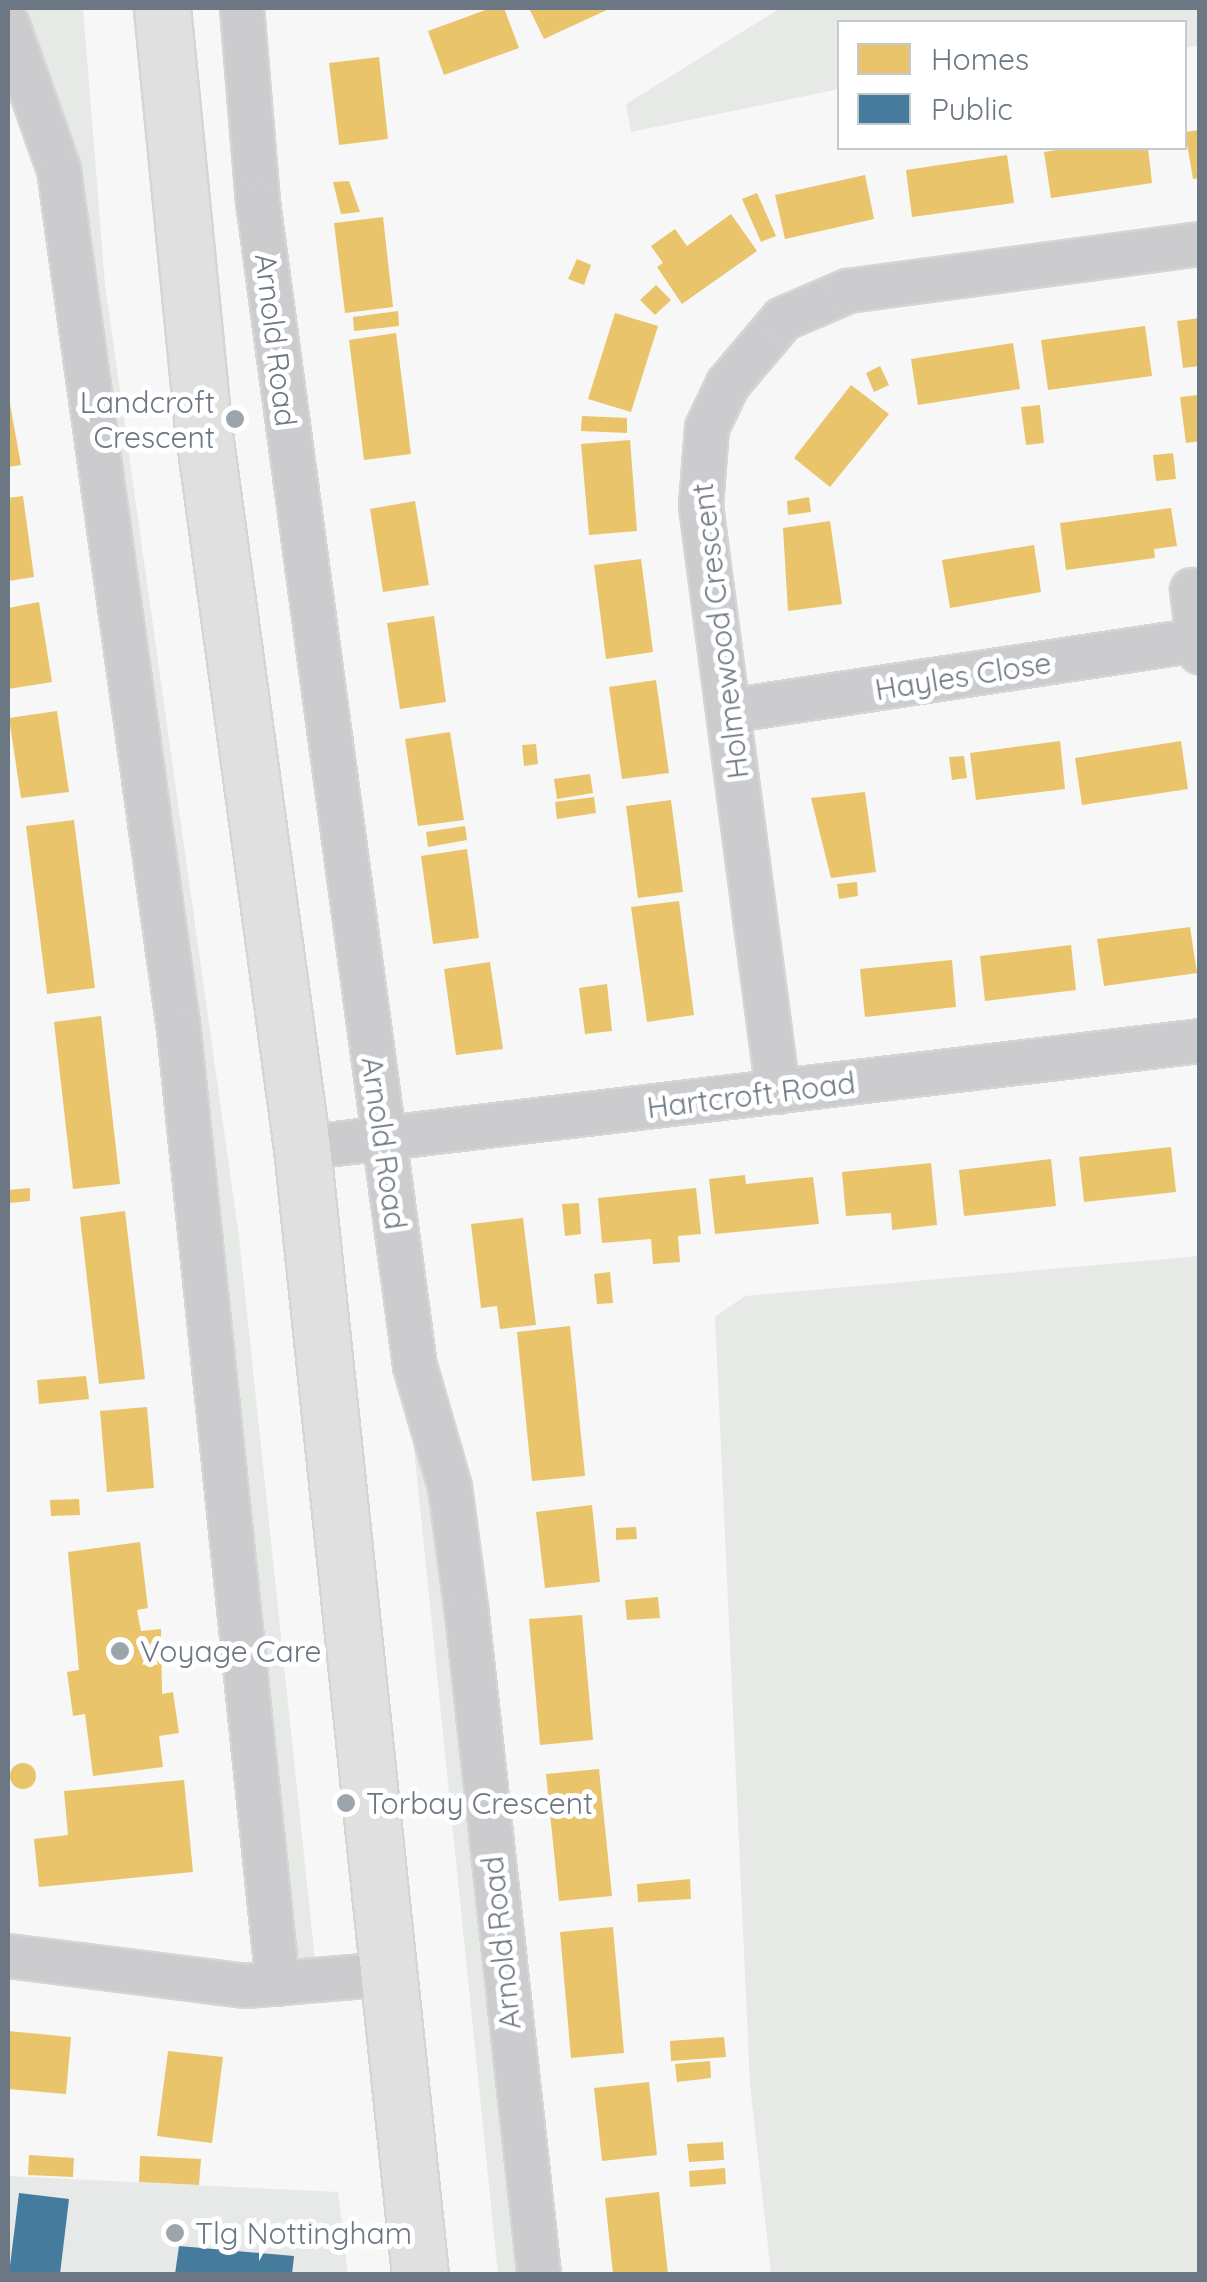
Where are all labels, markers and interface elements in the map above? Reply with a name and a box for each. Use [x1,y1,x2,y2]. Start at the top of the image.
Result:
legend [837,20,1187,150]
text: Homes [931,40,1029,78]
text: Public [931,90,1013,128]
street label: Arnold Road [248,252,304,428]
place label: Landcroft Crescent [80,384,215,454]
marker: Landcroft Crescent [224,408,246,430]
street label: Holmewood Crescent [684,481,756,781]
street label: Hayles Close [872,644,1054,708]
street label: Arnold Road [354,1054,414,1232]
street label: Hartcroft Road [645,1064,857,1126]
place label: Voyage Care [140,1633,321,1669]
marker: Voyage Care [109,1640,131,1662]
place label: Torbay Crescent [366,1785,593,1821]
marker: Torbay Crescent [335,1792,357,1814]
street label: Arnold Road [474,1855,528,2031]
place label: Tlg Nottingham [195,2215,412,2251]
marker: Tlg Nottingham [164,2222,186,2244]

